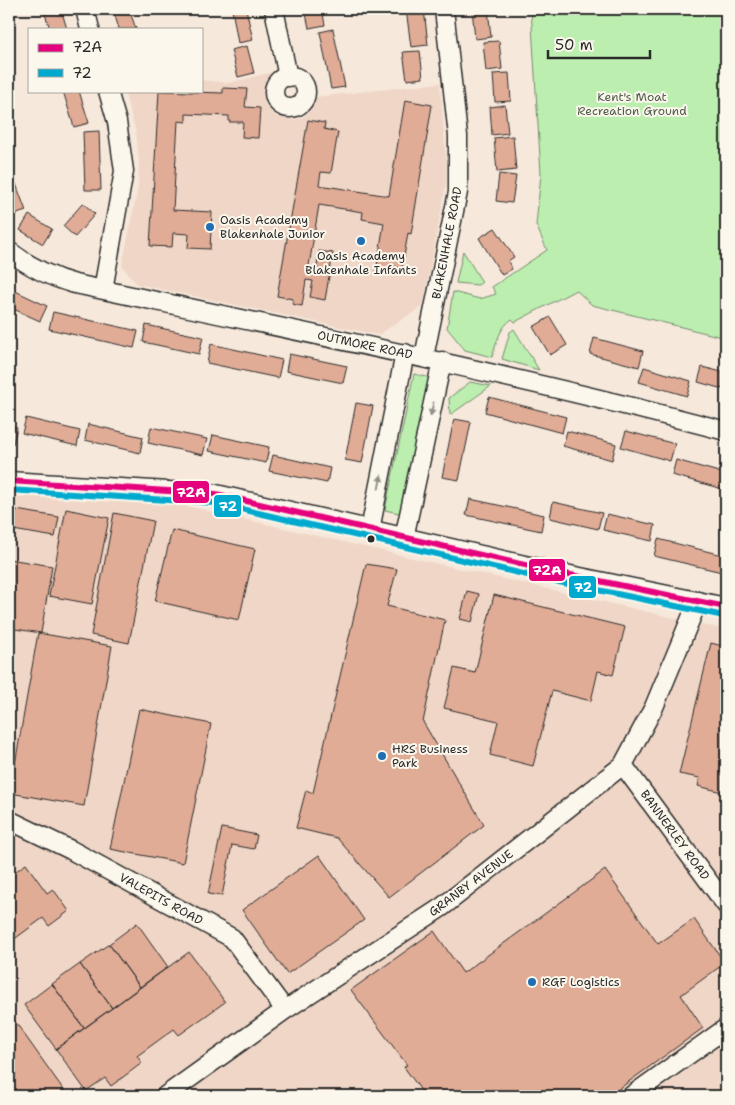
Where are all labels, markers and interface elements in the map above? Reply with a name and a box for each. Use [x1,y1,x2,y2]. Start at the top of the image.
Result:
legend [28,28,202,92]
scale bar [548,28,650,60]
text: 50 m [555,35,593,55]
text: 72A [72,37,102,57]
text: 72 [72,63,92,83]
park label: Kent's Moat Recreation Ground [577,89,687,119]
street label: BLAKENHALE ROAD [428,185,466,301]
place label: Oasis Academy Blakenhale Junior [220,212,326,242]
marker: Oasis Academy Blakenhale Junior [204,221,216,233]
marker: Oasis Academy Blakenhale Infants [355,235,367,247]
place label: Oasis Academy Blakenhale Infants [305,248,417,278]
street label: OUTMORE ROAD [316,327,414,363]
one-way arrow [427,401,435,417]
one-way arrow [376,474,384,490]
line badge: 72A [172,480,210,504]
text: 72A [176,483,206,501]
line badge: 72 [213,494,242,518]
text: 72 [219,497,238,515]
unlabelled marker [366,534,376,544]
line badge: 72A [528,558,566,582]
text: 72A [532,561,562,579]
line badge: 72 [568,575,597,599]
text: 72 [574,578,593,596]
place label: HRS Business Park [392,741,468,771]
marker: HRS Business Park [376,750,388,762]
street label: BANNERLEY ROAD [637,787,713,883]
street label: GRANBY AVENUE [426,846,516,920]
street label: VALEPITS ROAD [116,869,206,929]
place label: RGF Logistics [542,974,620,990]
marker: RGF Logistics [526,976,538,988]

